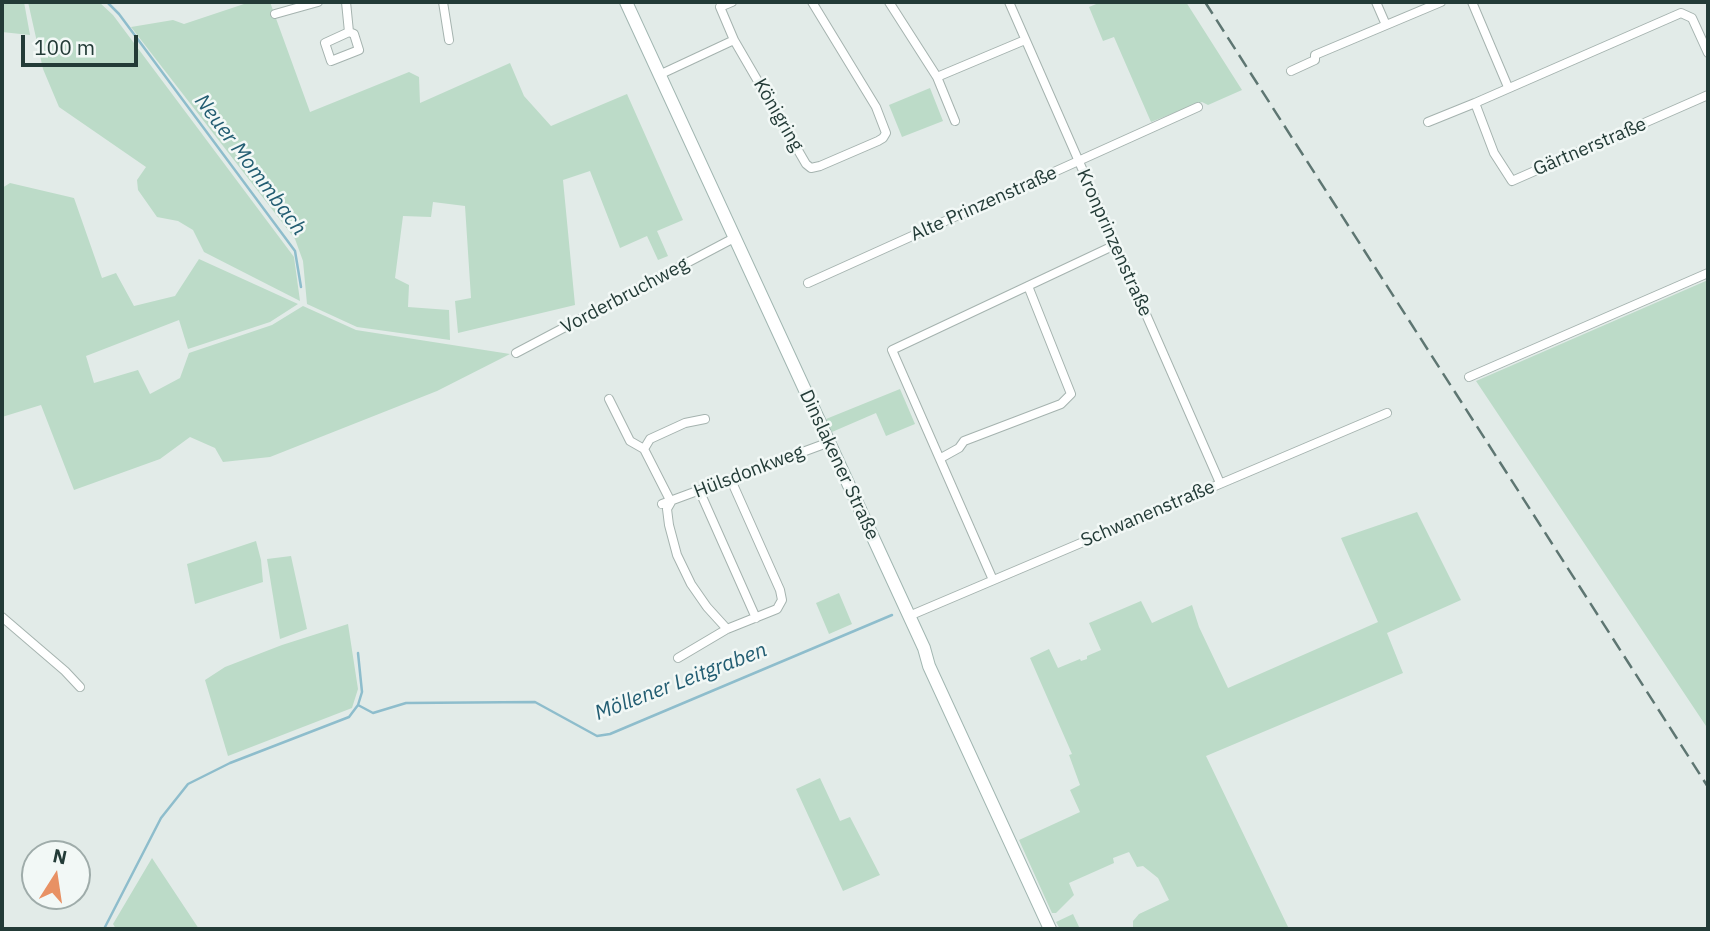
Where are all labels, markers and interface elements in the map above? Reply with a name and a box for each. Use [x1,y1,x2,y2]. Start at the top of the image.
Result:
scale bar [24,21,142,65]
text: 100 m [34,33,95,61]
street label: Königring [748,75,808,155]
water label: Neuer Mommbach [189,89,311,241]
street label: Gärtnerstraße [1530,113,1650,181]
street label: Alte Prinzenstraße [907,161,1061,247]
street label: Kronprinzenstraße [1071,166,1157,320]
street label: Vorderbruchweg [557,253,693,339]
street label: Dinslakener Straße [794,386,884,544]
street label: Hülsdonkweg [691,441,807,503]
street label: Schwanenstraße [1078,476,1218,552]
water label: Möllener Leitgraben [591,638,771,726]
north arrow [21,840,91,910]
text: N [51,843,69,870]

